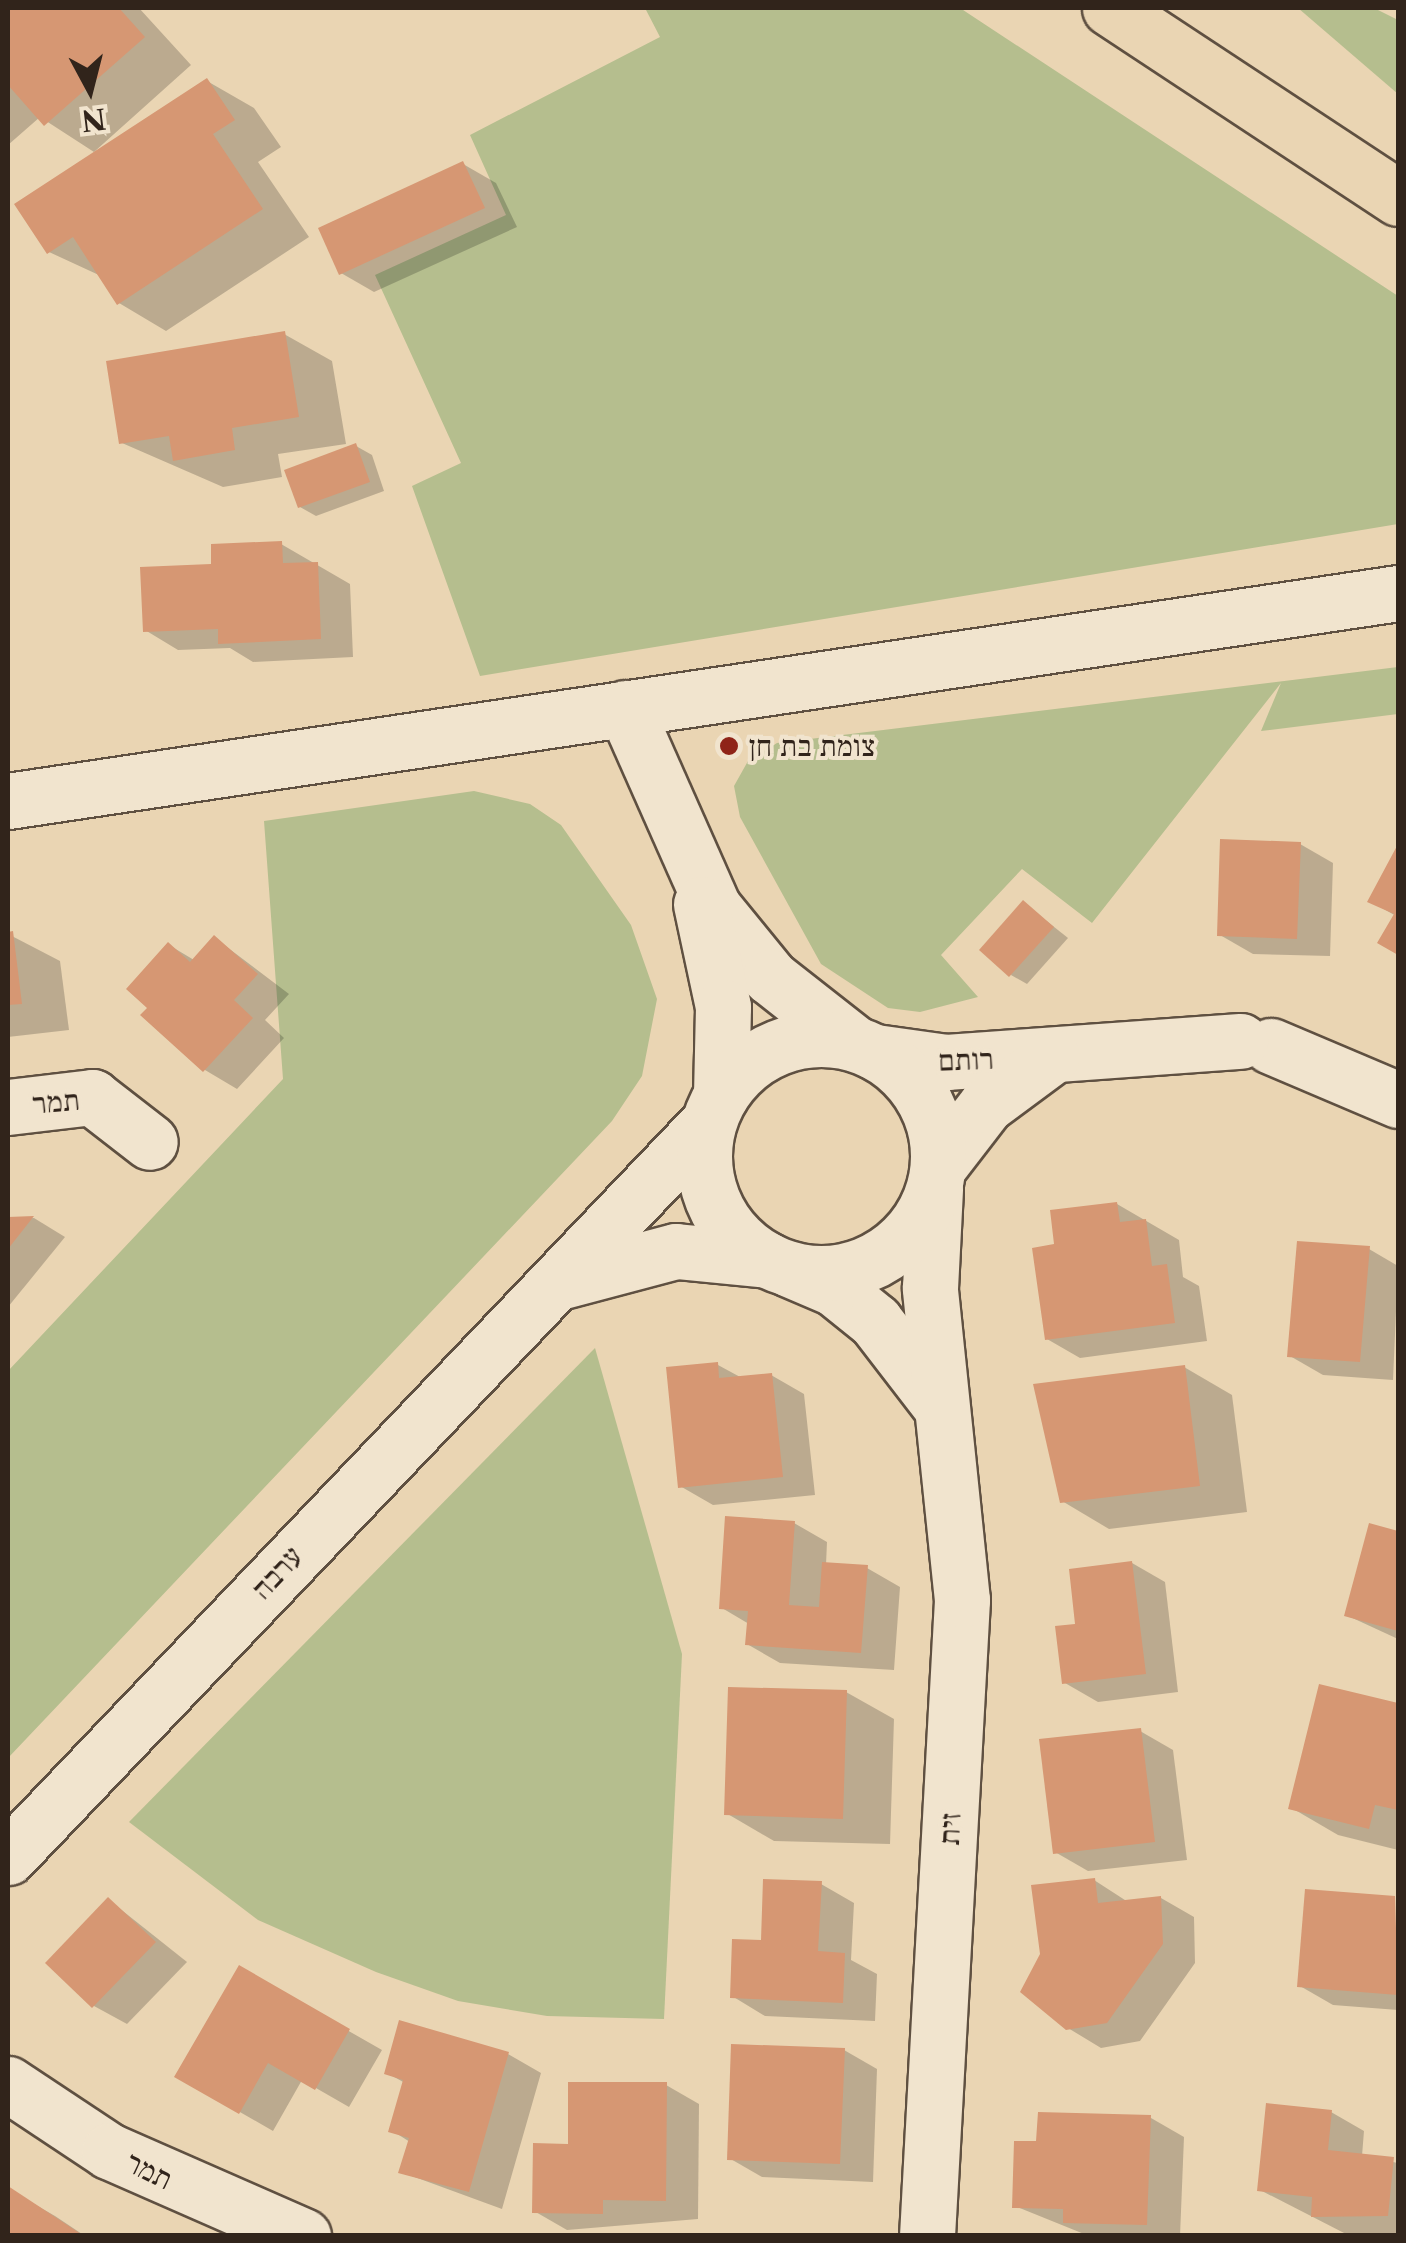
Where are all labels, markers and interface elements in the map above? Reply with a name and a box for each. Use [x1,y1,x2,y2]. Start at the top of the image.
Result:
north arrow [40,40,140,140]
text: N [80,101,108,138]
place label: צומת בת חן [749,728,875,764]
marker: צומת בת חן [718,735,740,757]
street label: רותם [938,1041,994,1079]
street label: תמר [31,1082,81,1122]
street label: ערבה [244,1539,310,1607]
street label: זית [931,1812,969,1846]
street label: תמר [120,2144,178,2198]

